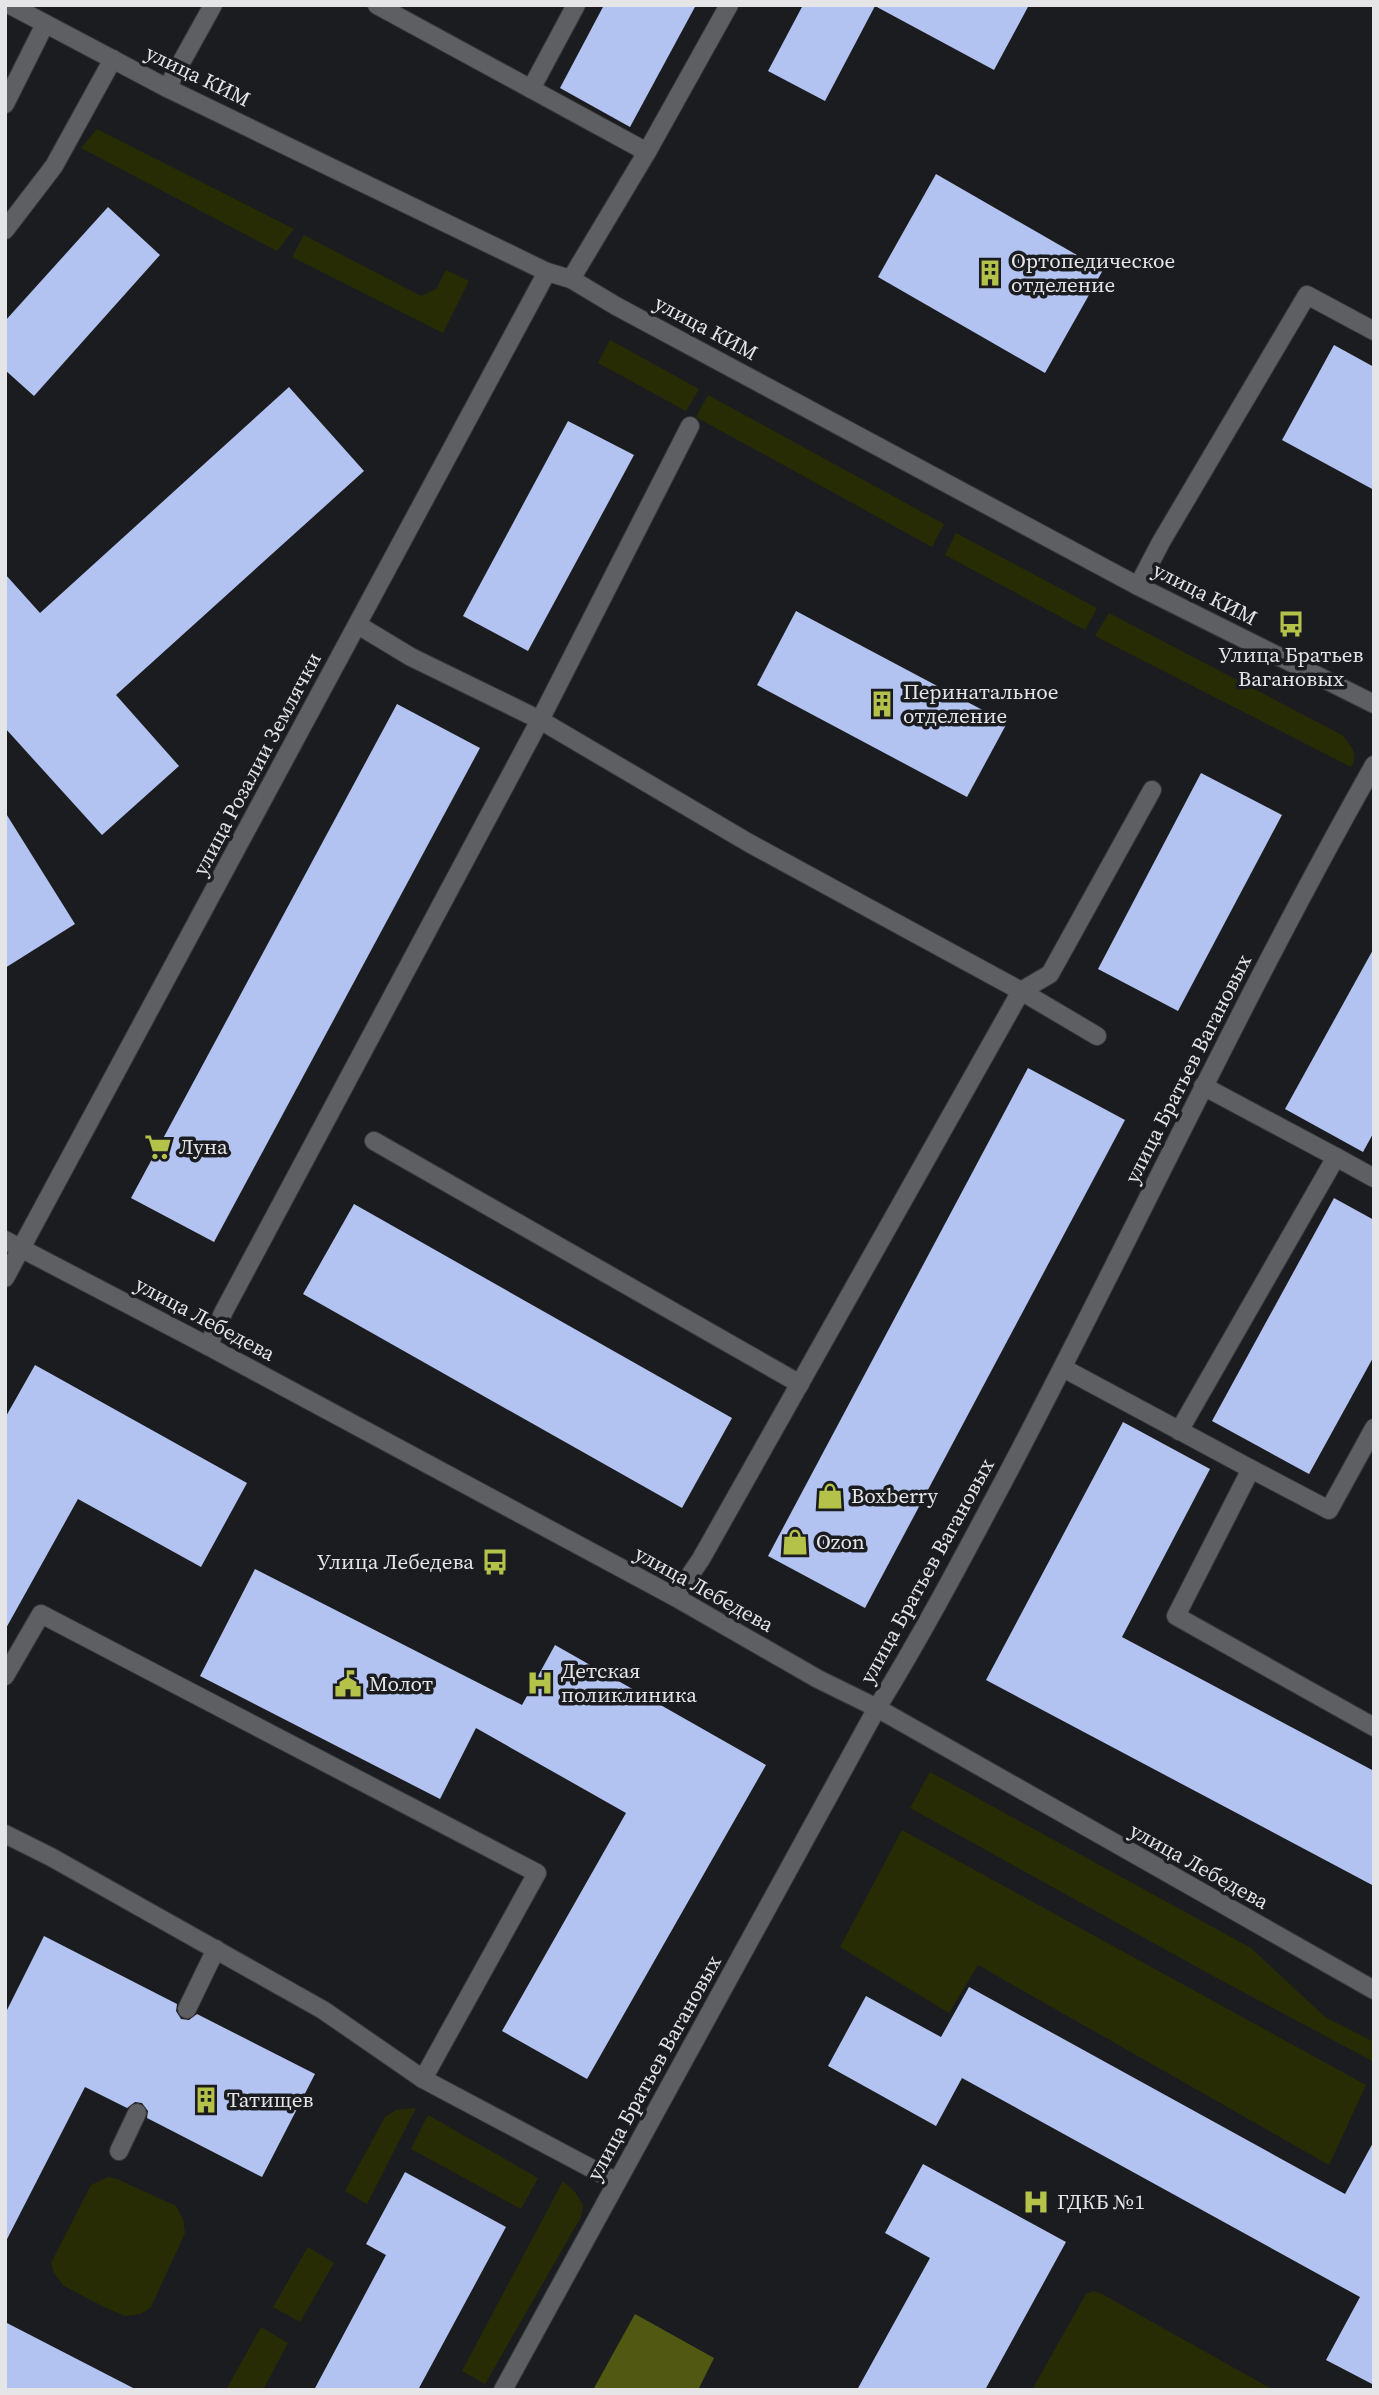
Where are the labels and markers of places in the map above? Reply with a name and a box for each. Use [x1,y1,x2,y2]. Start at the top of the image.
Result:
place label: Ортопедическое отделение [1011,246,1175,299]
building icon: Ортопедическое отделение [975,258,1005,288]
bus stop icon: Улица Братьев Вагановых [1276,609,1306,639]
place label: Улица Братьев Вагановых [1219,640,1364,693]
place label: Перинатальное отделение [903,677,1059,730]
building icon: Перинатальное отделение [867,689,897,719]
supermarket icon: Луна [143,1132,173,1162]
place label: Луна [179,1132,228,1161]
shop icon: Boxberry [815,1481,845,1511]
place label: Boxberry [851,1481,938,1510]
shop icon: Ozon [780,1527,810,1557]
place label: Ozon [816,1527,865,1556]
place label: Улица Лебедева [317,1547,474,1576]
bus stop icon: Улица Лебедева [480,1547,510,1577]
place label: Детская поликлиника [561,1656,697,1709]
hospital icon: Детская поликлиника [525,1668,555,1698]
public building icon: Молот [333,1669,363,1699]
place label: Молот [369,1669,433,1698]
building icon: Татищев [191,2085,221,2115]
place label: Татищев [227,2085,313,2114]
hospital icon: ГДКБ №1 [1021,2187,1051,2217]
place label: ГДКБ №1 [1057,2187,1145,2216]

